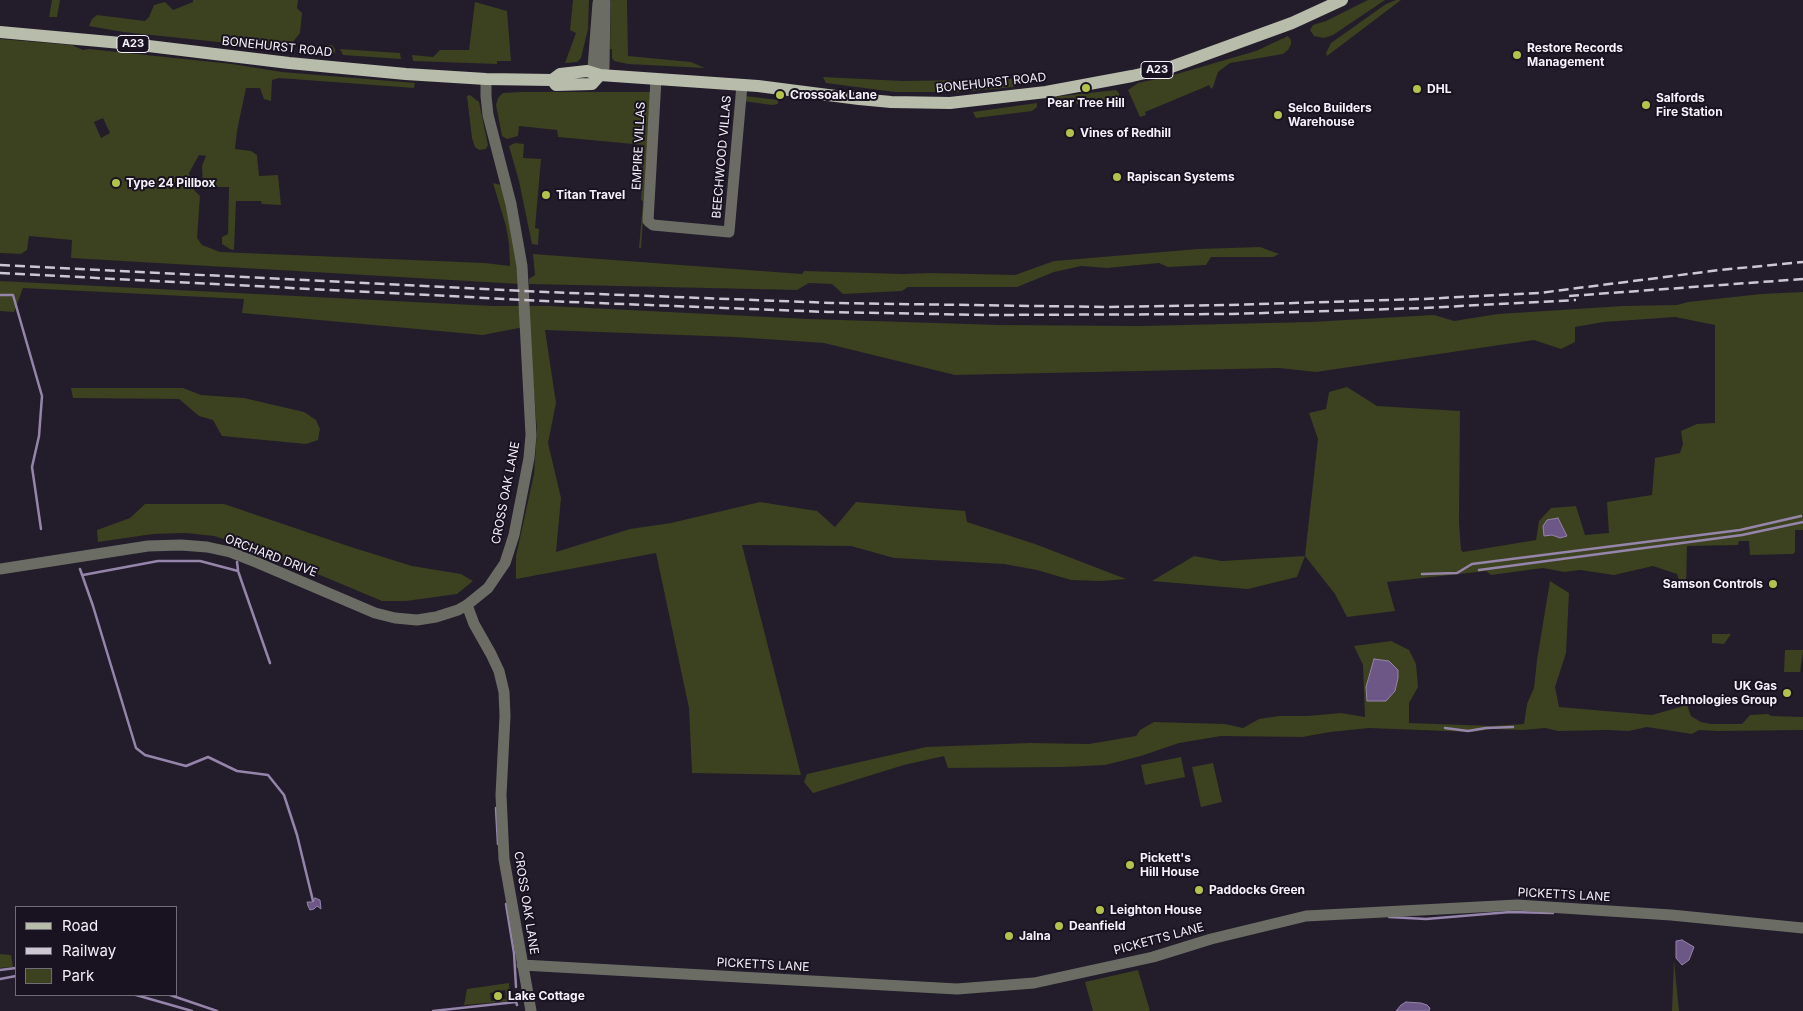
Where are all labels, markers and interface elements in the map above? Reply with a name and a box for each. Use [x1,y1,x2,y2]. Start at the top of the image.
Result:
street label: BONEHURST ROAD [221,34,333,60]
road number: A23 [117,36,149,52]
place label: Restore Records Management [1527,41,1623,69]
marker: Restore Records Management [1511,49,1523,61]
road number: A23 [1141,62,1173,78]
street label: BONEHURST ROAD [935,70,1047,96]
marker: Pear Tree Hill [1080,82,1092,94]
place label: DHL [1427,82,1451,96]
marker: DHL [1411,83,1423,95]
place label: Crossoak Lane [790,88,877,102]
marker: Crossoak Lane [774,89,786,101]
place label: Salfords Fire Station [1656,91,1723,119]
street label: BEECHWOOD VILLAS [709,95,735,219]
place label: Pear Tree Hill [1047,96,1125,110]
marker: Salfords Fire Station [1640,99,1652,111]
place label: Selco Builders Warehouse [1288,101,1372,129]
street label: EMPIRE VILLAS [629,102,649,190]
marker: Selco Builders Warehouse [1272,109,1284,121]
place label: Vines of Redhill [1080,126,1171,140]
marker: Vines of Redhill [1064,127,1076,139]
place label: Rapiscan Systems [1127,170,1235,184]
marker: Rapiscan Systems [1111,171,1123,183]
place label: Type 24 Pillbox [126,176,216,190]
marker: Type 24 Pillbox [110,177,122,189]
place label: Titan Travel [556,188,625,202]
marker: Titan Travel [540,189,552,201]
street label: CROSS OAK LANE [489,440,523,546]
street label: ORCHARD DRIVE [223,532,319,580]
place label: Samson Controls [1663,577,1763,591]
marker: Samson Controls [1767,578,1779,590]
place label: UK Gas Technologies Group [1659,679,1777,707]
marker: UK Gas Technologies Group [1781,687,1793,699]
street label: CROSS OAK LANE [511,850,541,956]
place label: Pickett's Hill House [1140,851,1199,879]
marker: Pickett's Hill House [1124,859,1136,871]
place label: Paddocks Green [1209,883,1305,897]
marker: Paddocks Green [1193,884,1205,896]
street label: PICKETTS LANE [1517,885,1611,905]
place label: Leighton House [1110,903,1202,917]
marker: Leighton House [1094,904,1106,916]
legend [15,906,178,996]
text: Road [62,916,98,935]
place label: Deanfield [1069,919,1125,933]
marker: Deanfield [1053,920,1065,932]
street label: PICKETTS LANE [1112,920,1206,958]
place label: Jalna [1019,929,1051,943]
marker: Jalna [1003,930,1015,942]
text: Railway [62,941,116,960]
street label: PICKETTS LANE [716,955,810,975]
text: Park [62,966,94,985]
place label: Lake Cottage [508,989,585,1003]
marker: Lake Cottage [492,990,504,1002]

